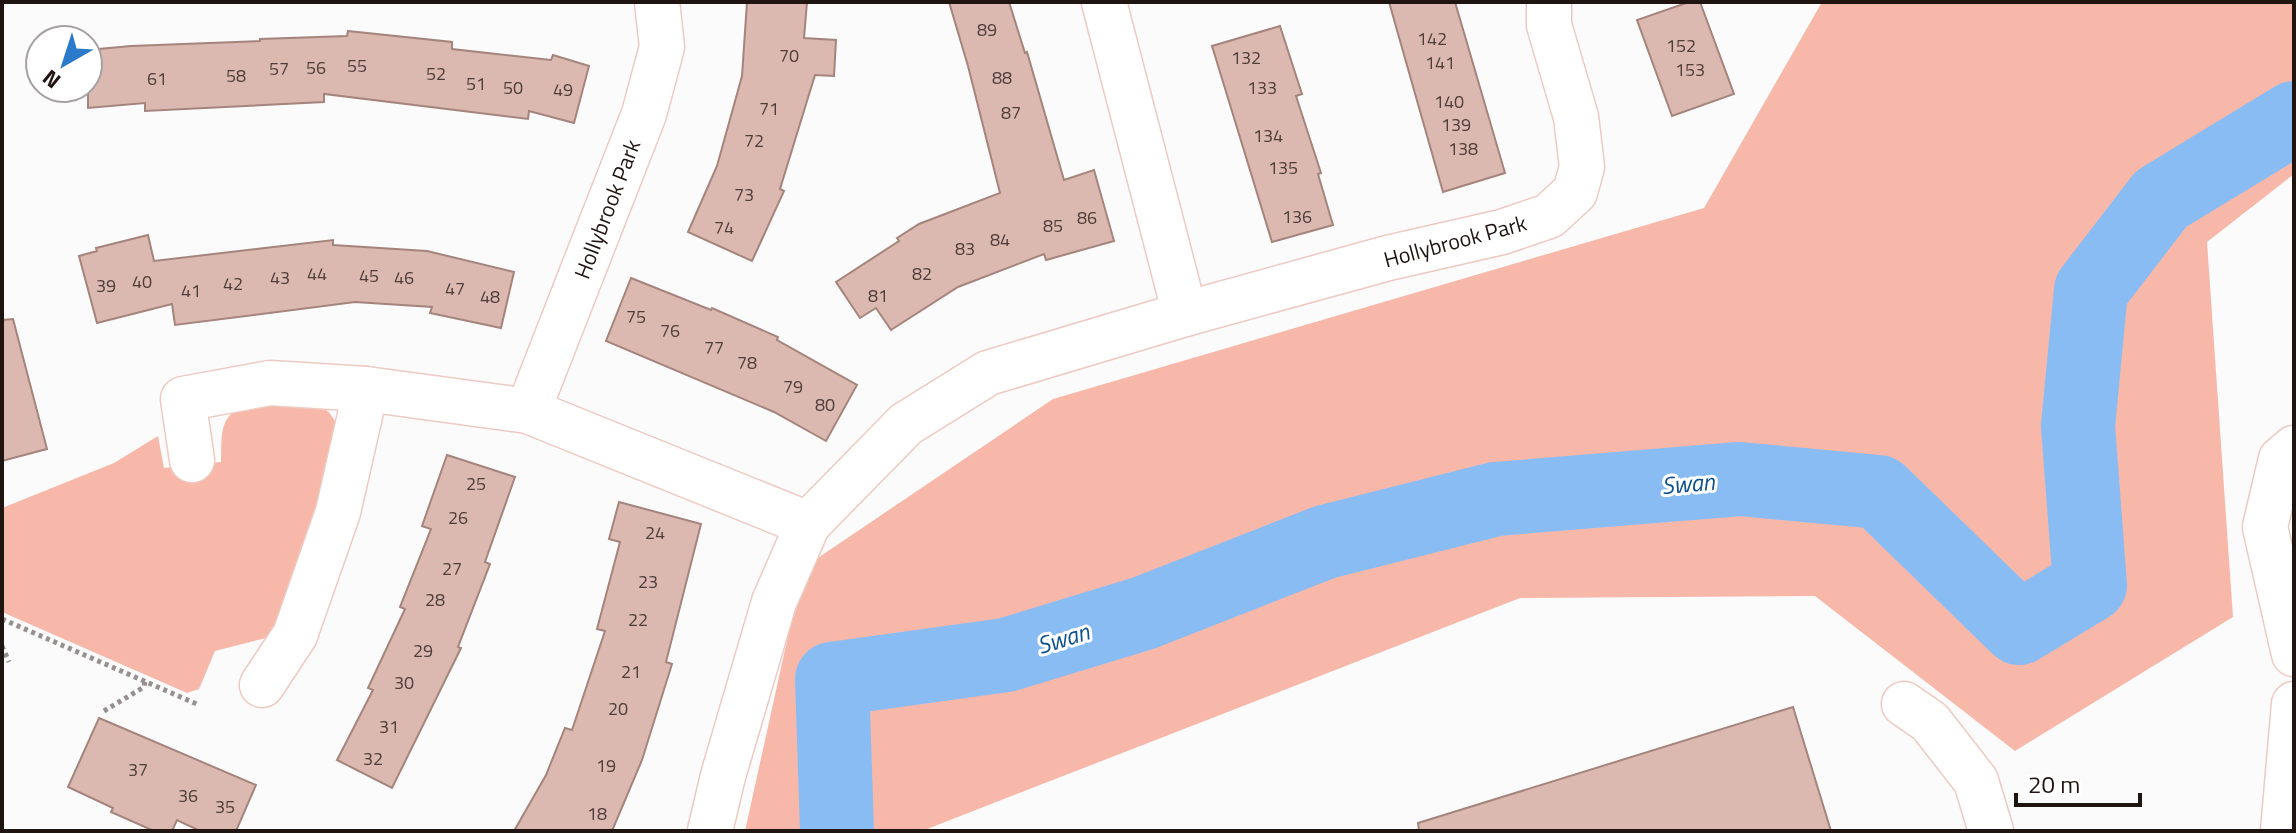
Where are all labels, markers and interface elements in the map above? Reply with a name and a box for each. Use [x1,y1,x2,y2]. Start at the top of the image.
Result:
house number: 89 [977,16,997,43]
north arrow [24,24,104,104]
house number: 142 [1417,25,1447,52]
house number: 152 [1666,32,1696,59]
house number: 70 [779,42,799,69]
house number: 132 [1231,44,1261,71]
house number: 141 [1425,49,1455,76]
house number: 55 [347,52,367,79]
house number: 56 [306,54,326,81]
house number: 57 [269,55,289,82]
house number: 153 [1675,56,1705,83]
house number: 52 [426,60,446,87]
text: N [35,62,68,98]
house number: 58 [226,62,246,89]
house number: 88 [992,64,1012,91]
house number: 61 [147,65,167,92]
house number: 51 [466,70,486,97]
house number: 50 [503,74,523,101]
house number: 133 [1247,74,1277,101]
house number: 49 [553,76,573,103]
house number: 140 [1434,88,1464,115]
house number: 71 [759,95,779,122]
house number: 87 [1001,99,1021,126]
house number: 139 [1441,111,1471,138]
house number: 134 [1253,122,1283,149]
house number: 72 [744,127,764,154]
street label: Hollybrook Park [565,134,649,284]
house number: 138 [1448,135,1478,162]
house number: 135 [1268,154,1298,181]
house number: 73 [734,181,754,208]
house number: 136 [1282,203,1312,230]
house number: 86 [1077,204,1097,231]
street label: Hollybrook Park [1380,205,1531,276]
house number: 85 [1043,212,1063,239]
house number: 74 [714,214,734,241]
house number: 84 [990,226,1010,253]
house number: 83 [955,235,975,262]
house number: 44 [307,260,327,287]
house number: 82 [912,260,932,287]
house number: 45 [359,262,379,289]
house number: 43 [270,264,290,291]
house number: 46 [394,264,414,291]
house number: 40 [132,268,152,295]
house number: 42 [223,270,243,297]
house number: 39 [96,272,116,299]
house number: 47 [445,275,465,302]
house number: 41 [181,277,201,304]
house number: 81 [868,282,888,309]
house number: 48 [480,283,500,310]
house number: 75 [626,303,646,330]
house number: 76 [660,317,680,344]
house number: 77 [704,334,724,361]
house number: 78 [737,349,757,376]
house number: 79 [783,373,803,400]
house number: 80 [815,391,835,418]
water label: Swan [1660,463,1717,503]
house number: 25 [466,470,486,497]
house number: 26 [448,504,468,531]
house number: 24 [645,519,665,546]
house number: 27 [442,555,462,582]
house number: 23 [638,568,658,595]
house number: 28 [425,586,445,613]
house number: 22 [628,606,648,633]
water label: Swan [1032,613,1095,663]
house number: 29 [413,637,433,664]
house number: 21 [621,658,641,685]
house number: 30 [394,669,414,696]
house number: 20 [608,695,628,722]
house number: 31 [379,713,399,740]
house number: 32 [363,745,383,772]
house number: 19 [596,752,616,779]
house number: 37 [128,756,148,783]
scale bar [2016,757,2140,807]
text: 20 m [2028,766,2080,802]
house number: 36 [178,782,198,809]
house number: 35 [215,793,235,820]
house number: 18 [587,800,607,827]

